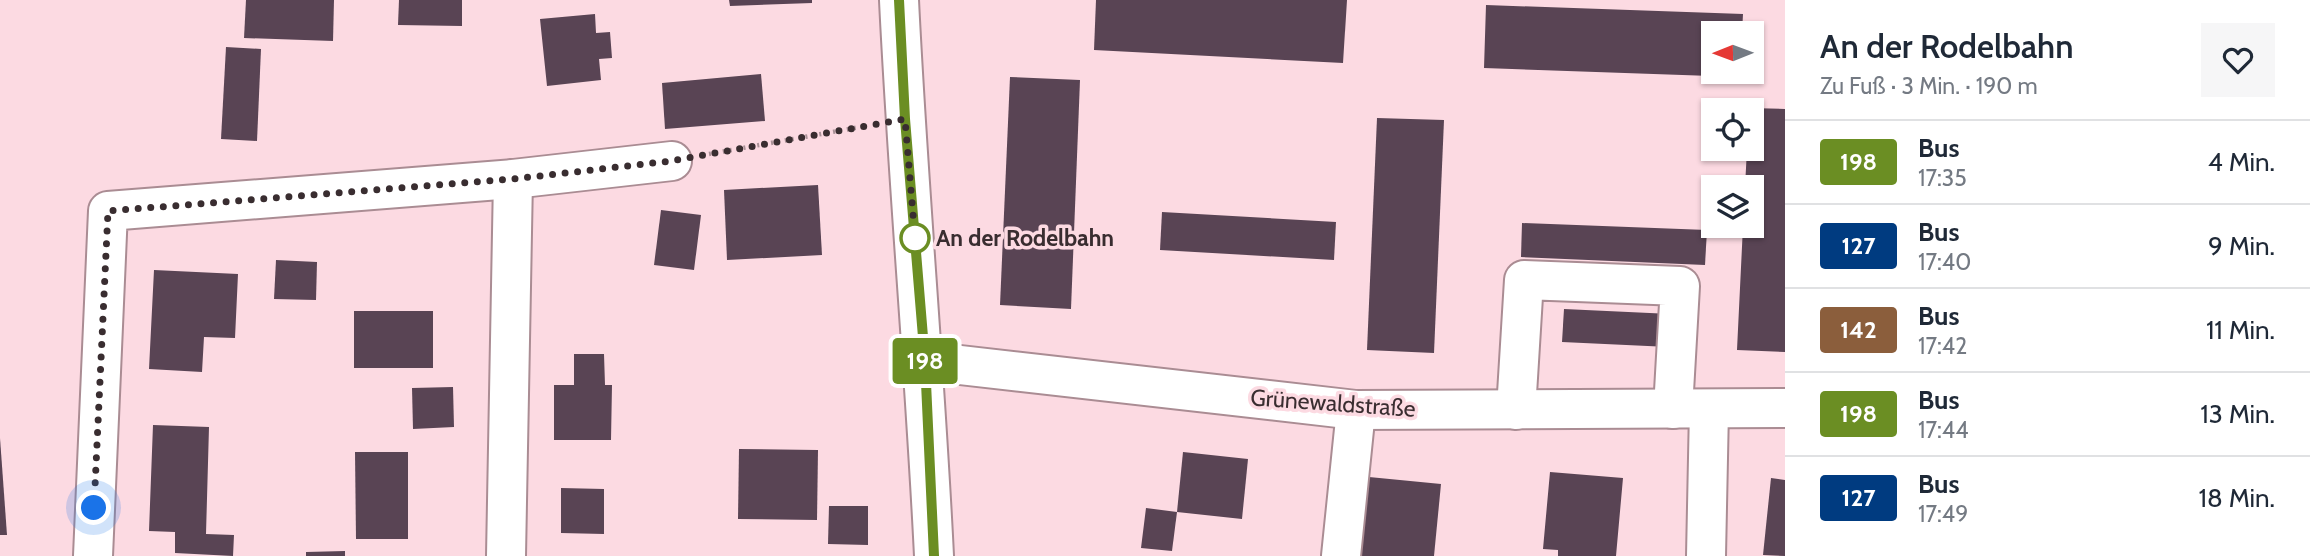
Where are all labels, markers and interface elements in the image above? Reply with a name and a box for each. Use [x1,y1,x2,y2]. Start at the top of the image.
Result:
north arrow [1701,21,1764,84]
map controls [1701,21,1764,238]
button: heart [2201,23,2275,97]
text: An der Rodelbahn [1820,26,2074,66]
text: Zu Fuß · 3 Min. · 190 m [1820,72,2038,100]
button: locate [1701,98,1764,161]
text: Bus [1918,132,1959,164]
text: 4 Min. [2208,146,2275,178]
text: 198 [1840,147,1877,176]
text: 17:35 [1918,164,1967,192]
button: layers [1701,175,1764,238]
text: Bus [1918,216,1959,248]
marker: An der Rodelbahn [900,223,930,253]
place label: An der Rodelbahn [936,224,1114,252]
text: 9 Min. [2208,230,2275,262]
text: 127 [1842,231,1875,260]
text: 17:40 [1918,248,1971,276]
text: Bus [1918,300,1959,332]
text: 11 Min. [2206,314,2275,346]
text: 142 [1840,315,1877,344]
text: 17:42 [1918,332,1967,360]
line badge: 198 [885,338,965,384]
text: 198 [907,346,943,375]
street label: Grünewaldstraße [1250,383,1417,423]
text: Bus [1918,384,1959,416]
text: 13 Min. [2200,398,2275,430]
text: 198 [1840,399,1877,428]
text: 17:44 [1918,416,1968,444]
text: Bus [1918,468,1959,500]
text: 18 Min. [2199,482,2275,514]
text: 127 [1842,483,1875,512]
your location [76,490,111,525]
text: 17:49 [1918,500,1968,528]

